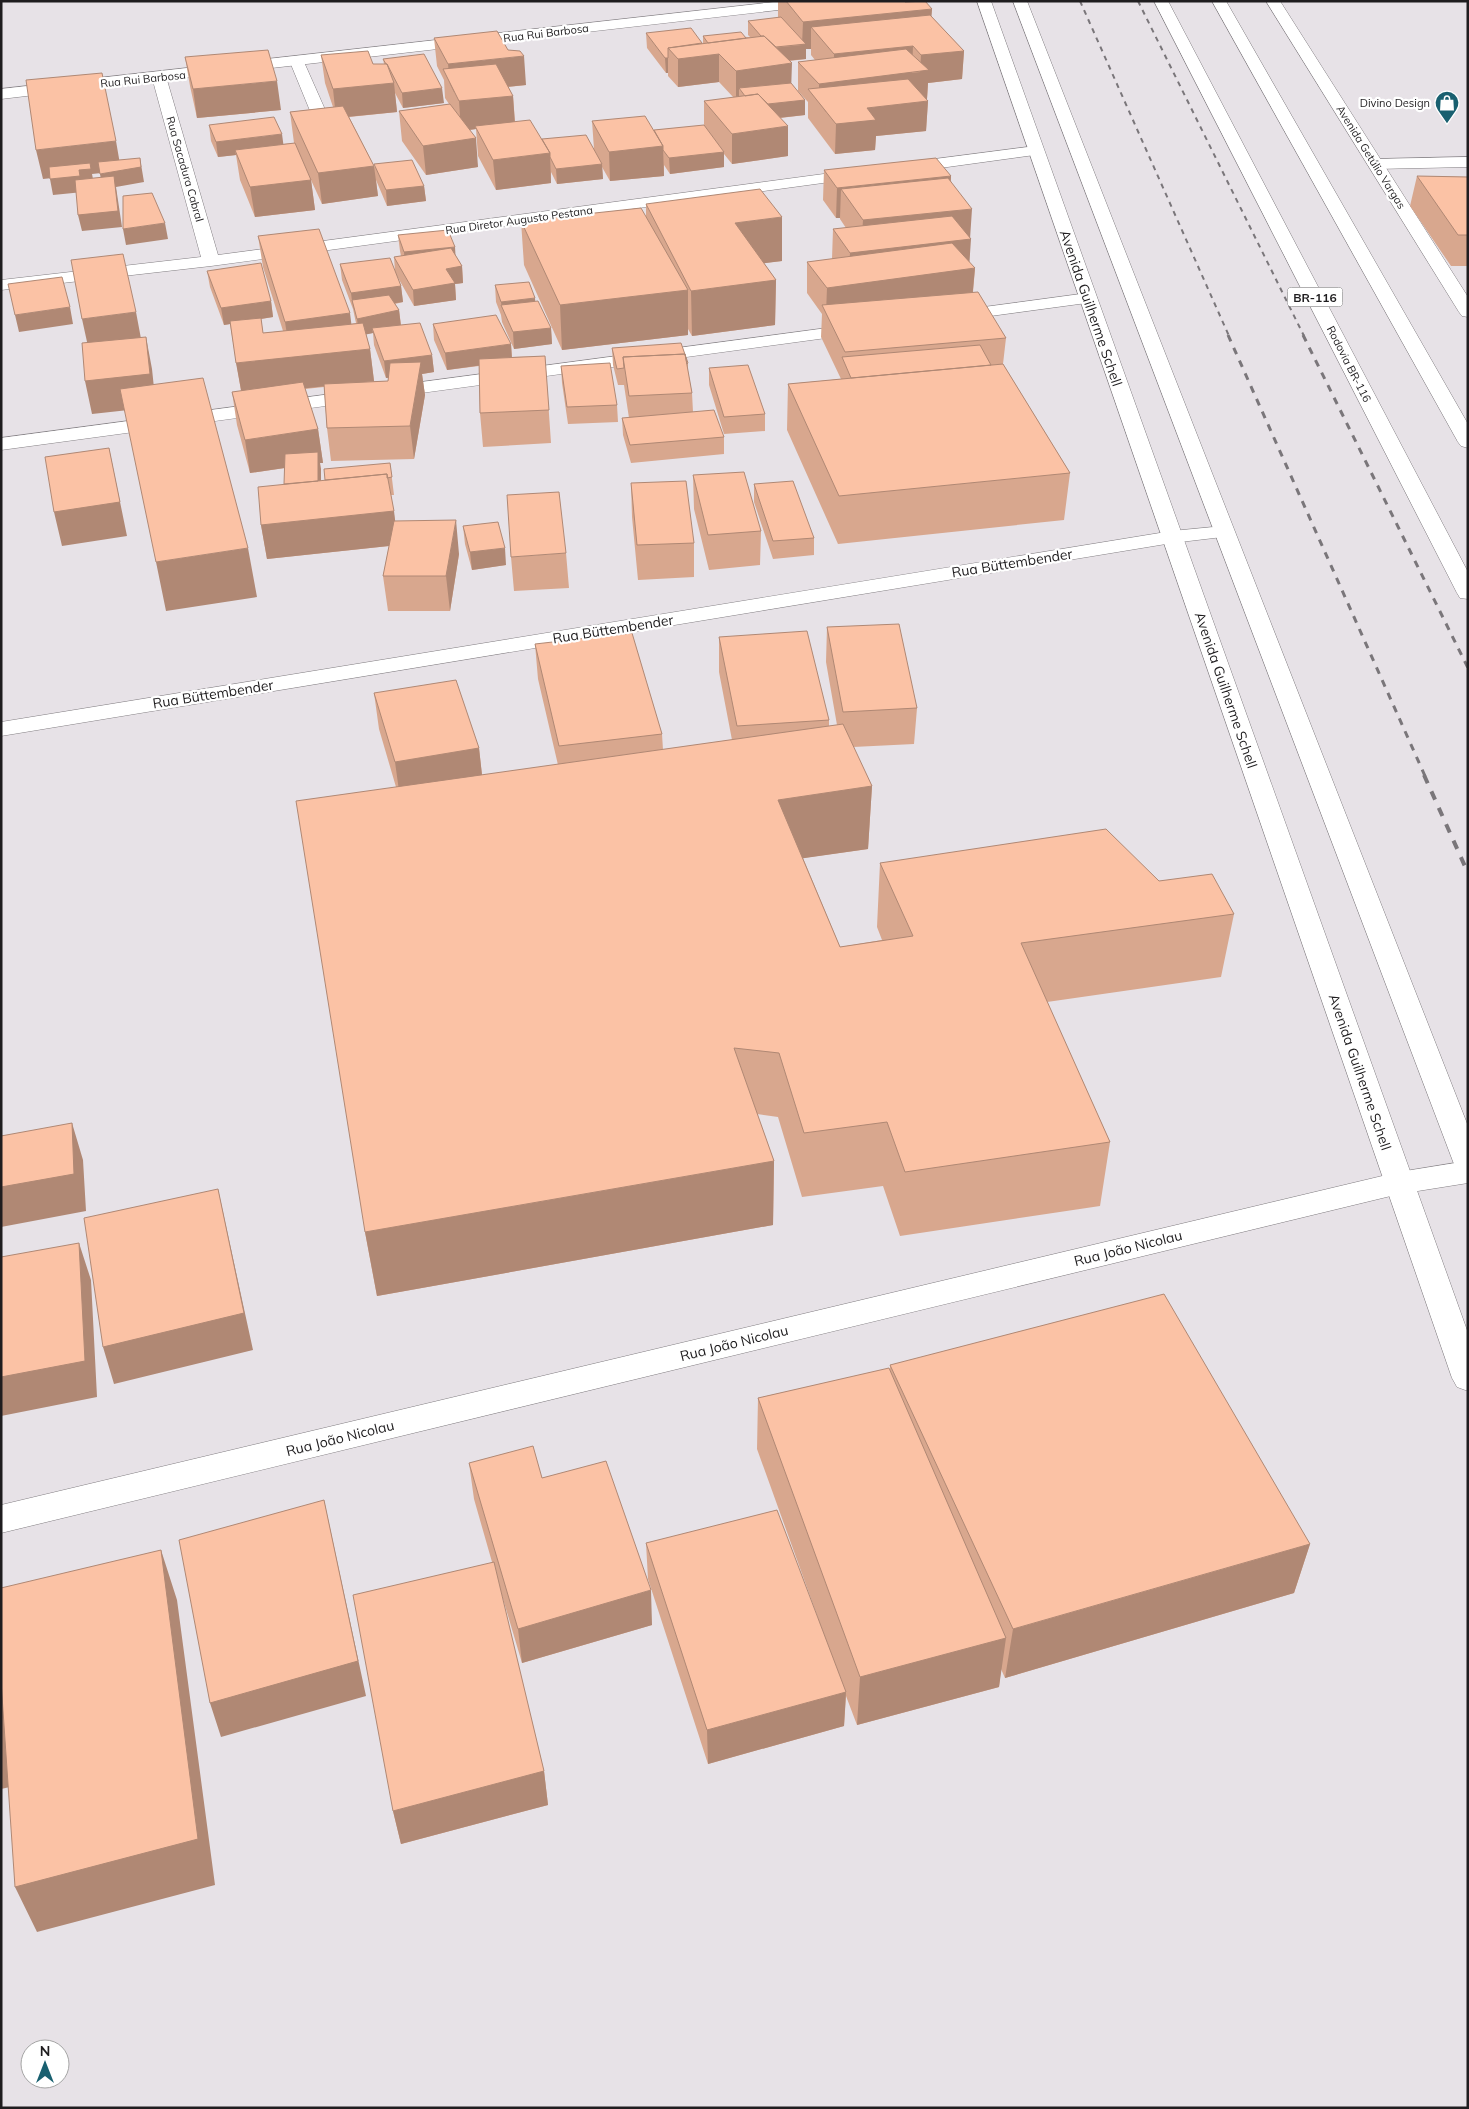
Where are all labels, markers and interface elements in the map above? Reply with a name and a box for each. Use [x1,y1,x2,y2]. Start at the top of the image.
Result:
street label: Rua Rui Barbosa [503,21,589,45]
street label: Rua Rui Barbosa [100,68,186,90]
shop icon: Divino Design [1434,90,1460,124]
place label: Divino Design [1360,96,1430,110]
street label: Avenida Getúlio Vargas [1333,103,1409,211]
street label: Rua Sacadura Cabral [163,115,207,223]
street label: Rua Diretor Augusto Pestana [444,203,594,237]
street label: Avenida Guilherme Schell [1056,227,1126,389]
road number: BR-116 [1288,288,1342,306]
street label: Rodovia BR-116 [1324,323,1374,405]
street label: Rua Büttembender [950,544,1075,581]
street label: Avenida Guilherme Schell [1191,609,1261,771]
street label: Rua Büttembender [551,610,676,647]
street label: Rua Büttembender [151,675,276,712]
street label: Avenida Guilherme Schell [1325,991,1395,1153]
street label: Rua João Nicolau [1072,1226,1184,1270]
street label: Rua João Nicolau [678,1321,790,1365]
street label: Rua João Nicolau [284,1416,396,1460]
north arrow [20,2039,70,2089]
text: N [40,2042,50,2060]

